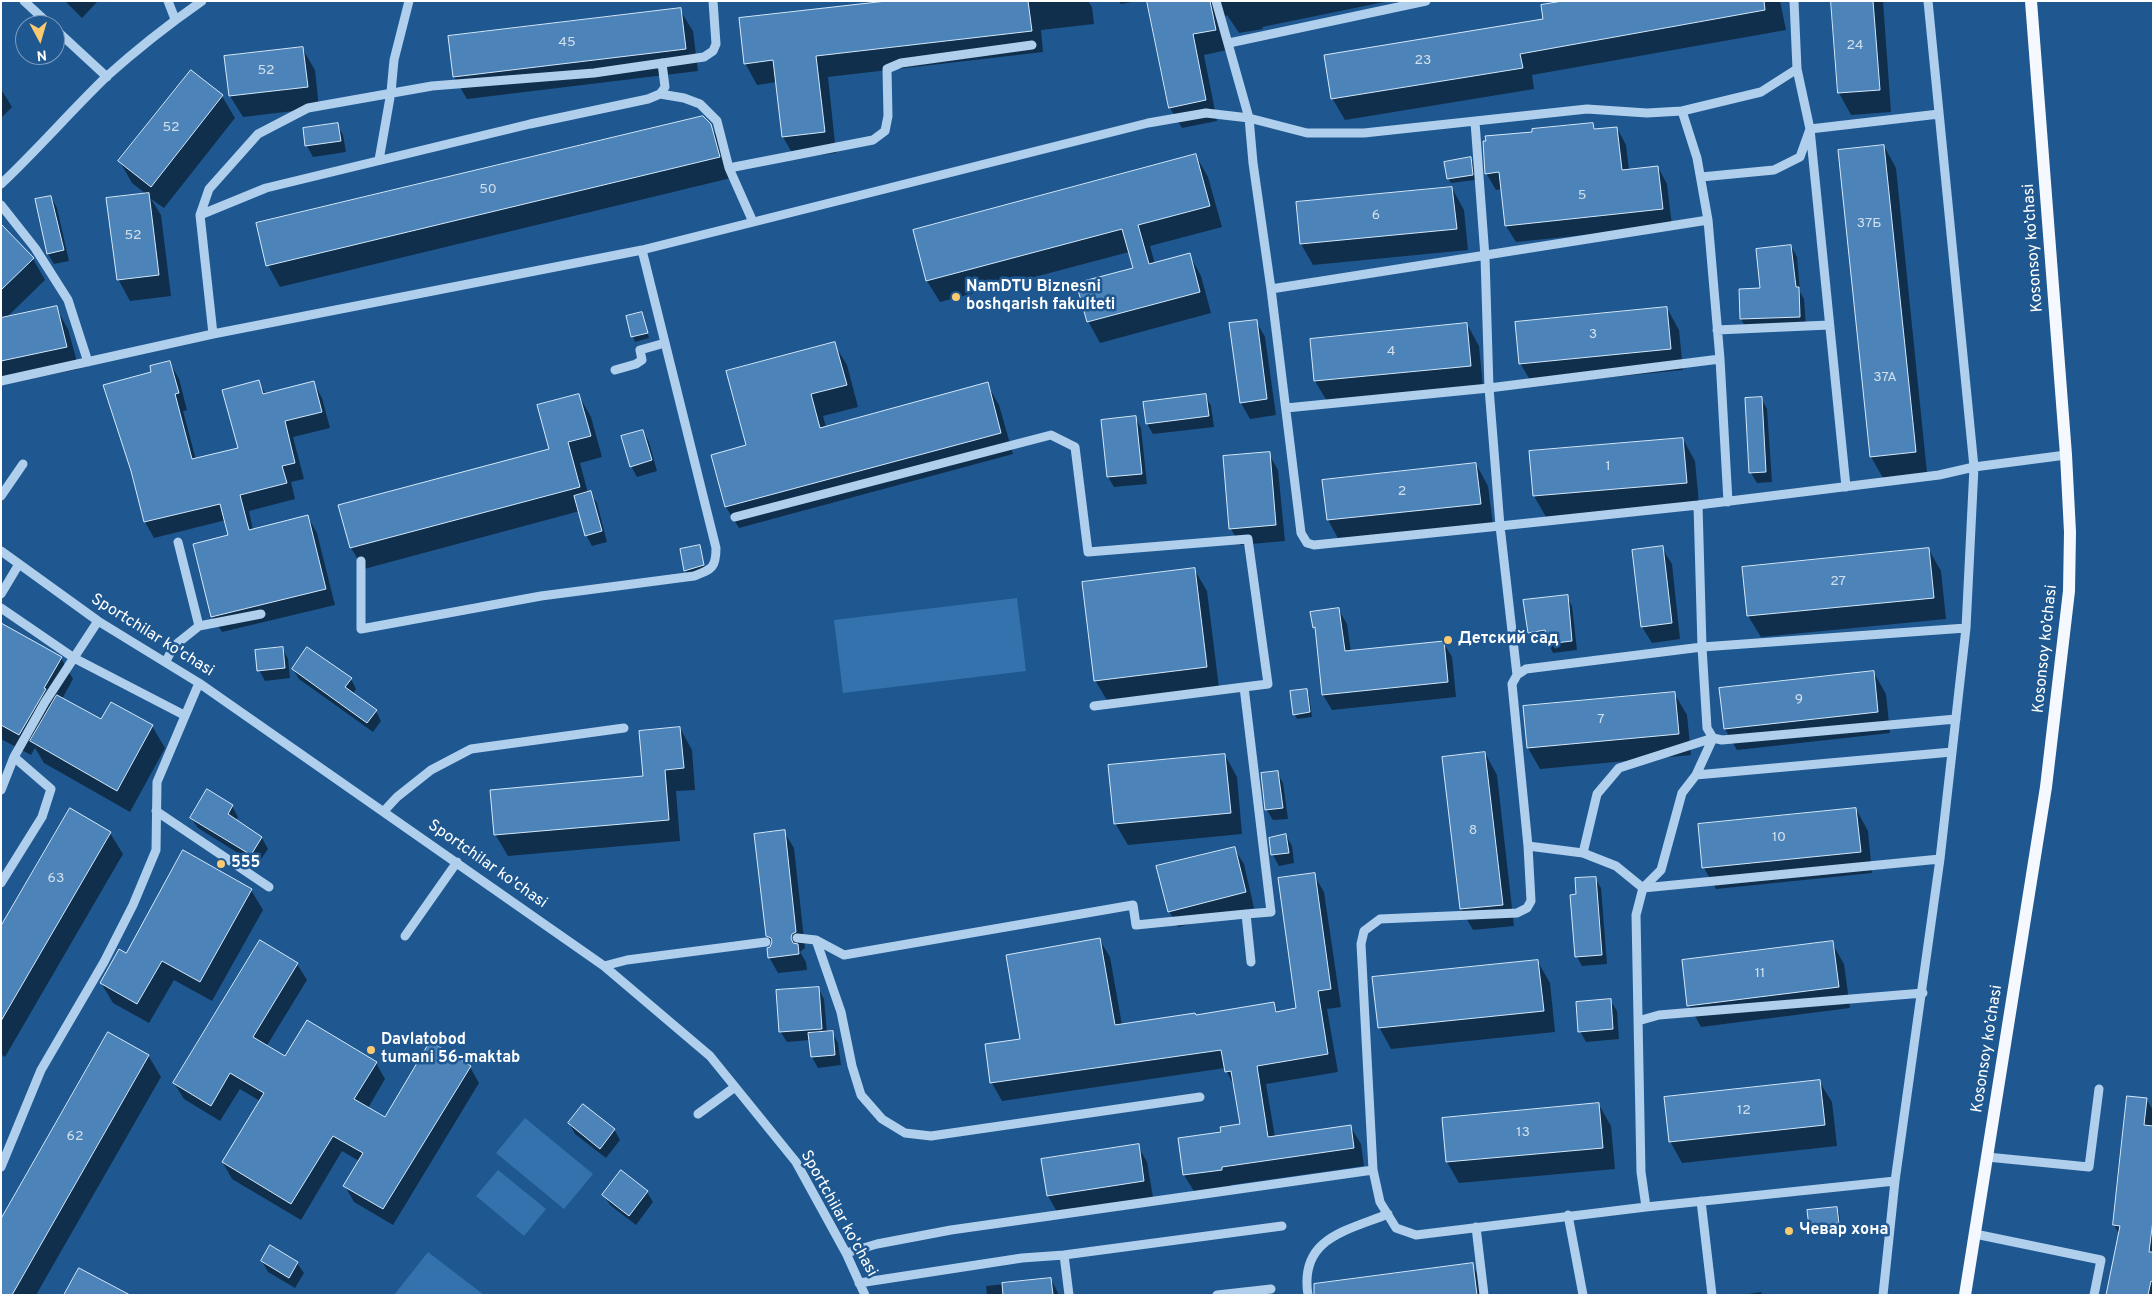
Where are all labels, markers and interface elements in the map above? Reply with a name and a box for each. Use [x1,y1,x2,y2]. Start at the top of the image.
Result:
north arrow [15,15,65,65]
house number: 45 [558,35,576,51]
house number: 24 [1846,38,1864,54]
text: N [36,45,47,63]
house number: 23 [1415,53,1431,69]
house number: 52 [257,63,275,79]
house number: 52 [162,120,180,136]
house number: 50 [479,182,497,198]
street label: Kosonsoy ko’chasi [2020,183,2048,313]
house number: 5 [1578,188,1586,204]
house number: 6 [1372,208,1380,224]
house number: 37Б [1857,216,1881,232]
house number: 52 [124,228,142,244]
place label: NamDTU Biznesni boshqarish fakulteti [966,278,1115,316]
marker: NamDTU Biznesni boshqarish fakulteti [950,291,962,303]
house number: 3 [1589,327,1597,343]
house number: 4 [1387,344,1395,360]
house number: 37A [1873,370,1897,386]
house number: 1 [1605,459,1611,475]
house number: 2 [1398,484,1406,500]
house number: 27 [1830,574,1846,590]
street label: Kosonsoy ko’chasi [2030,584,2062,714]
street label: Sportchilar ko'chasi [87,590,217,682]
place label: Детский сад [1458,630,1559,650]
marker: Детский сад [1442,634,1454,646]
house number: 9 [1795,692,1803,708]
house number: 7 [1597,712,1605,728]
street label: Sportchilar ko'chasi [424,817,550,913]
house number: 8 [1469,823,1477,839]
house number: 10 [1772,830,1786,846]
place label: 555 [231,854,260,874]
marker: 555 [215,858,227,870]
house number: 63 [48,871,64,887]
house number: 11 [1755,966,1765,982]
street label: Kosonsoy ko’chasi [1968,984,2008,1114]
place label: Davlatobod tumani 56-maktab [381,1031,520,1069]
marker: Davlatobod tumani 56-maktab [365,1044,377,1056]
house number: 12 [1737,1103,1751,1119]
house number: 13 [1516,1125,1530,1141]
house number: 62 [67,1129,83,1145]
street label: Sportchilar ko'chasi [795,1148,881,1280]
place label: Чевар хона [1799,1221,1888,1241]
marker: Чевар хона [1783,1225,1795,1237]

